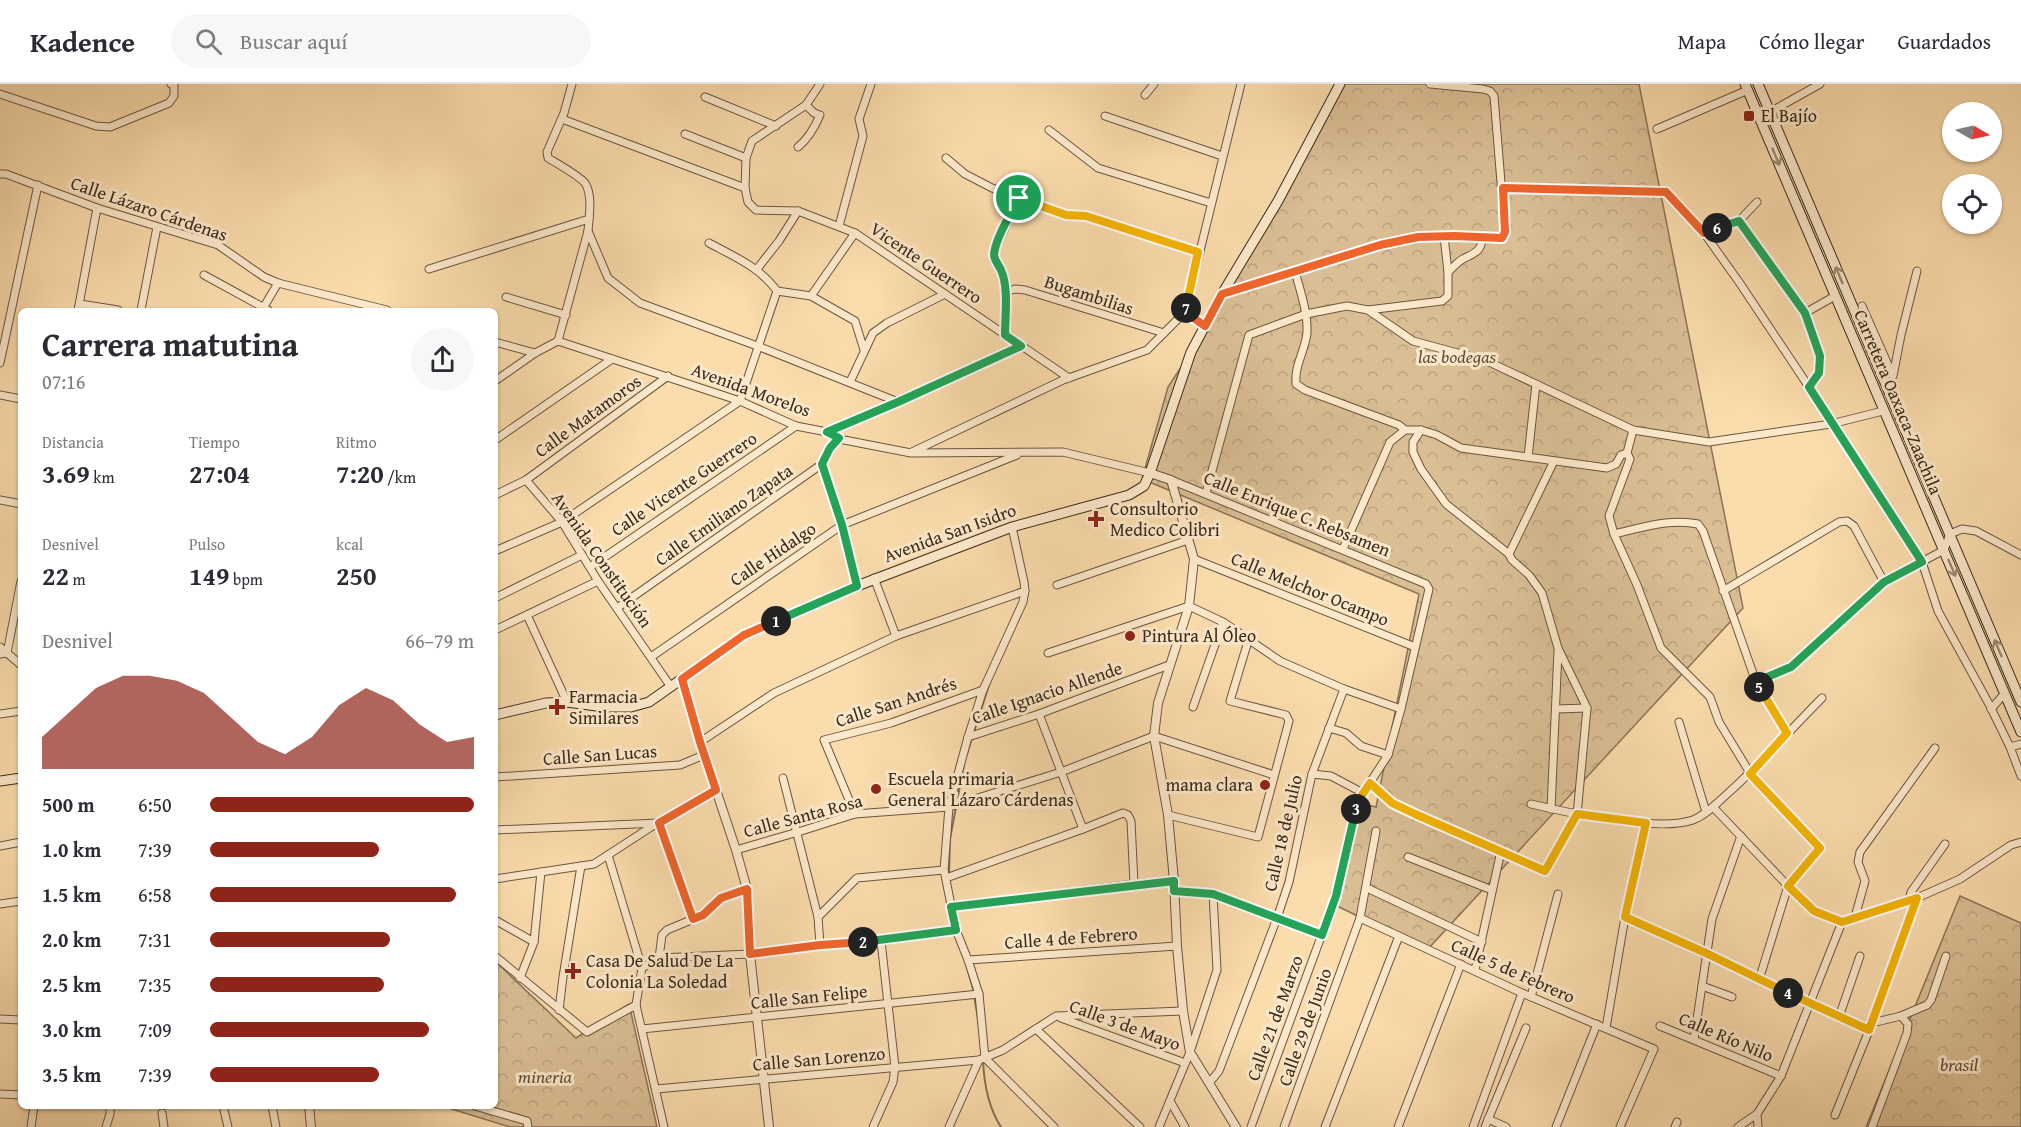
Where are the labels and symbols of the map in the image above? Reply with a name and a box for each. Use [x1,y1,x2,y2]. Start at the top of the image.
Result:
place label: El Bajío [1761,102,1817,129]
north arrow [1942,102,2002,162]
marker: El Bajío [1742,109,1756,123]
one-way arrow [1771,148,1782,166]
street label: Calle Lázaro Cárdenas [67,169,231,248]
pin [993,172,1044,223]
pin: 6 [1702,213,1732,243]
street label: Vicente Guerrero [865,215,988,310]
street label: Bugambilias [1041,267,1137,322]
one-way arrow [1833,267,1845,285]
pin: 7 [1171,293,1201,323]
street label: Carretera Oaxaca-Zaachila [1847,305,1950,499]
park label: las bodegas [1418,343,1496,370]
street label: Avenida Morelos [688,355,815,424]
street label: Calle Matamoros [529,368,647,464]
street label: Calle Vicente Guerrero [605,425,762,543]
street label: Calle Emiliano Zapata [649,457,798,572]
street label: Calle Enrique C. Rebsamen [1200,464,1395,563]
street label: Avenida Constitución [545,486,659,633]
place label: Consultorio Medico Colibri [1110,495,1220,543]
street label: Avenida San Isidro [880,496,1020,569]
marker: Consultorio Medico Colibri [1087,510,1105,528]
street label: Calle Hidalgo [724,515,821,592]
street label: Calle Melchor Ocampo [1227,544,1393,633]
one-way arrow [1946,559,1958,577]
pin: 1 [761,606,791,636]
place label: Pintura Al Óleo [1142,622,1256,649]
marker: Pintura Al Óleo [1123,629,1137,643]
one-way arrow [1992,639,2003,658]
street label: Calle Ignacio Allende [968,654,1126,731]
street label: Calle San Andrés [832,669,960,734]
pin: 5 [1744,672,1774,702]
place label: Farmacia Similares [569,683,639,731]
marker: Farmacia Similares [550,700,564,714]
street label: Calle San Lucas [542,737,658,772]
place label: Escuela primaria General Lázaro Cárdenas [888,765,1074,813]
place label: mama clara [1166,771,1253,798]
street label: Calle 18 de Julio [1256,772,1309,894]
marker: mama clara [1258,778,1272,792]
marker: Escuela primaria General Lázaro Cárdenas [869,782,883,796]
street label: Calle Santa Rosa [740,787,866,844]
pin: 3 [1341,794,1371,824]
street label: Calle 4 de Febrero [1004,919,1138,956]
pin: 2 [848,927,878,957]
street label: Calle 5 de Febrero [1447,931,1580,1010]
place label: Casa De Salud De La Colonia La Soledad [586,947,734,995]
street label: Calle 21 de Marzo [1239,951,1310,1084]
marker: Casa De Salud De La Colonia La Soledad [564,962,582,980]
street label: Calle 29 de Junio [1271,964,1338,1090]
street label: Calle San Felipe [749,977,869,1016]
pin: 4 [1773,978,1803,1008]
street label: Calle 3 de Mayo [1066,992,1185,1057]
street label: Calle Río Nilo [1675,1004,1778,1069]
street label: Calle San Lorenzo [752,1039,886,1078]
park label: brasil [1940,1051,1979,1078]
park label: mineria [518,1063,573,1090]

